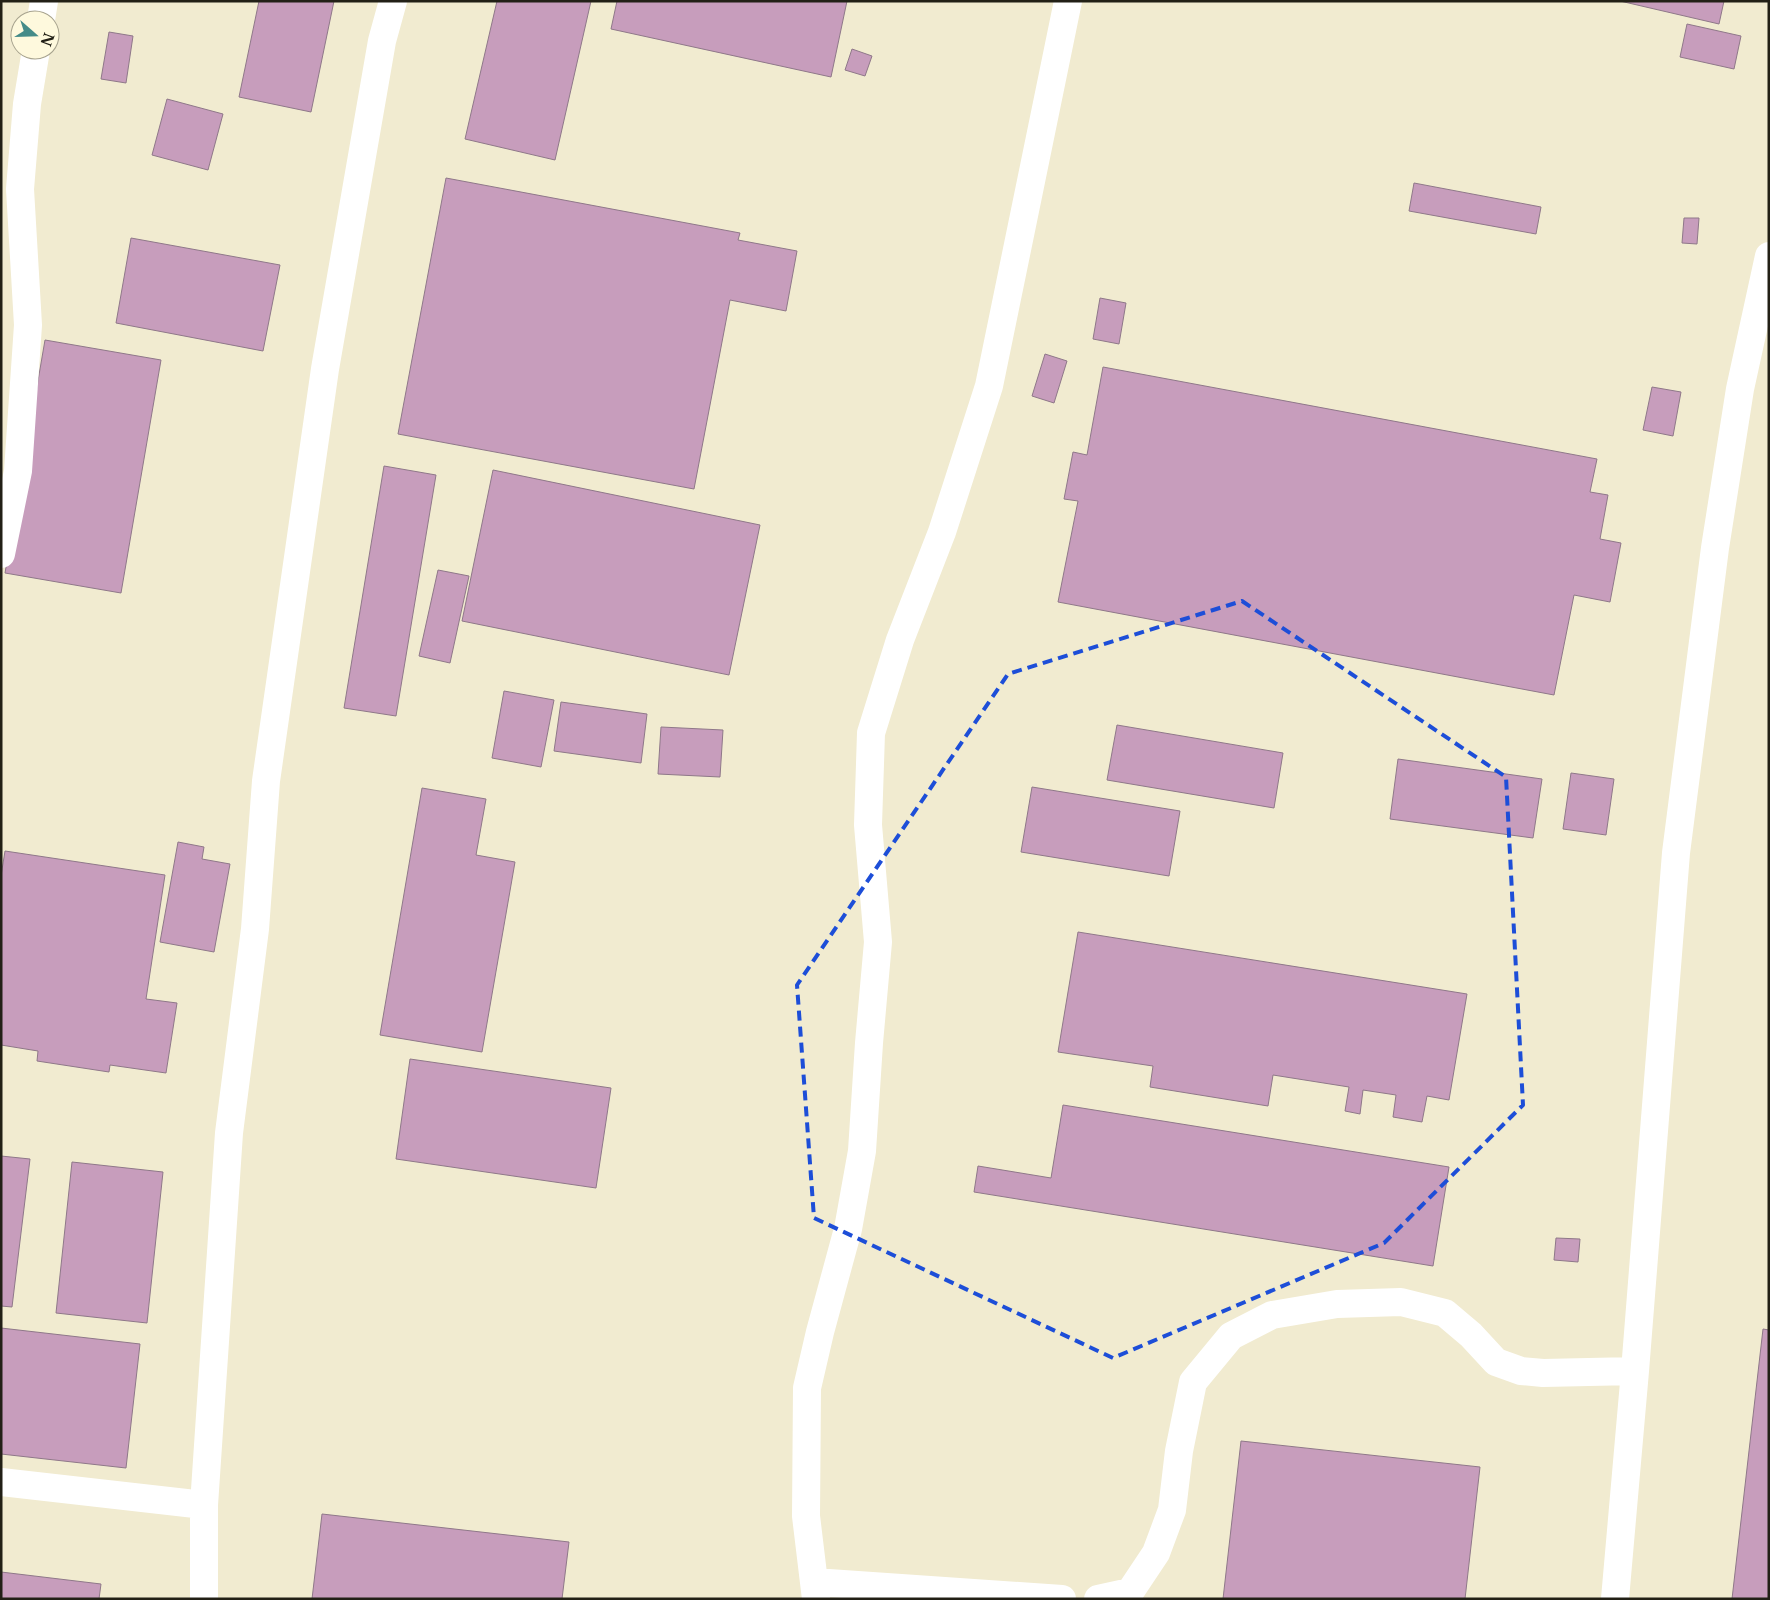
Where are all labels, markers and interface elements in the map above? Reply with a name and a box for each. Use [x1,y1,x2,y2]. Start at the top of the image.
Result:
north arrow [10,10,60,60]
text: N [37,30,58,49]

